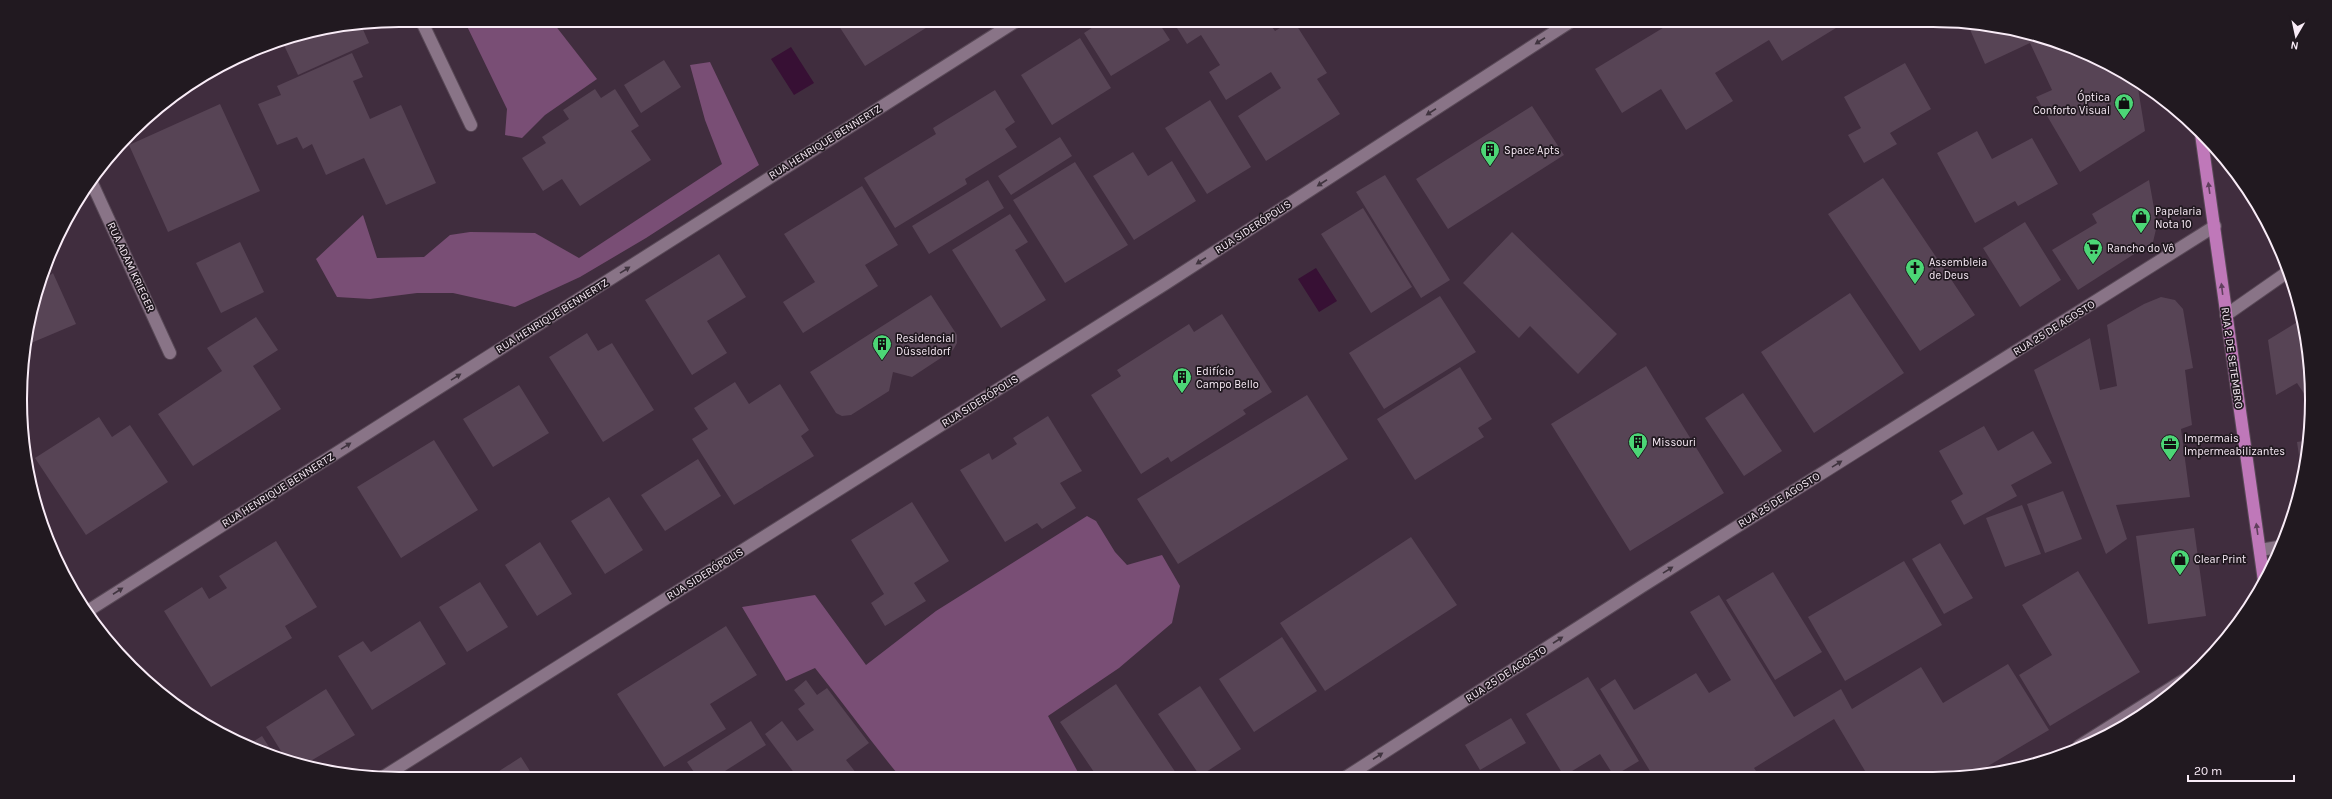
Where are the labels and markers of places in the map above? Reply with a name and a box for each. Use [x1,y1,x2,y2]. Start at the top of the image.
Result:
place label: Óptica Conforto Visual [2033,89,2110,117]
shop icon: Óptica Conforto Visual [2113,92,2135,120]
building icon: Space Apts [1479,139,1501,167]
place label: Space Apts [1504,144,1560,157]
place label: Papelaria Nota 10 [2155,205,2202,231]
shop icon: Papelaria Nota 10 [2130,206,2152,234]
supermarket icon: Rancho do Vô [2082,237,2104,265]
place label: Rancho do Vô [2107,242,2174,255]
place label: Assembleia de Deus [1929,256,1987,282]
church icon: Assembleia de Deus [1904,257,1926,285]
place label: Residencial Düsseldorf [896,332,954,358]
building icon: Residencial Düsseldorf [871,333,893,361]
place label: Edifício Campo Bello [1196,365,1259,391]
building icon: Edifício Campo Bello [1171,366,1193,394]
building icon: Missouri [1627,431,1649,459]
place label: Impermais Impermeabilizantes [2184,432,2285,458]
office icon: Impermais Impermeabilizantes [2159,433,2181,461]
place label: Missouri [1652,436,1696,449]
shop icon: Clear Print [2169,548,2191,576]
place label: Clear Print [2194,553,2246,566]

